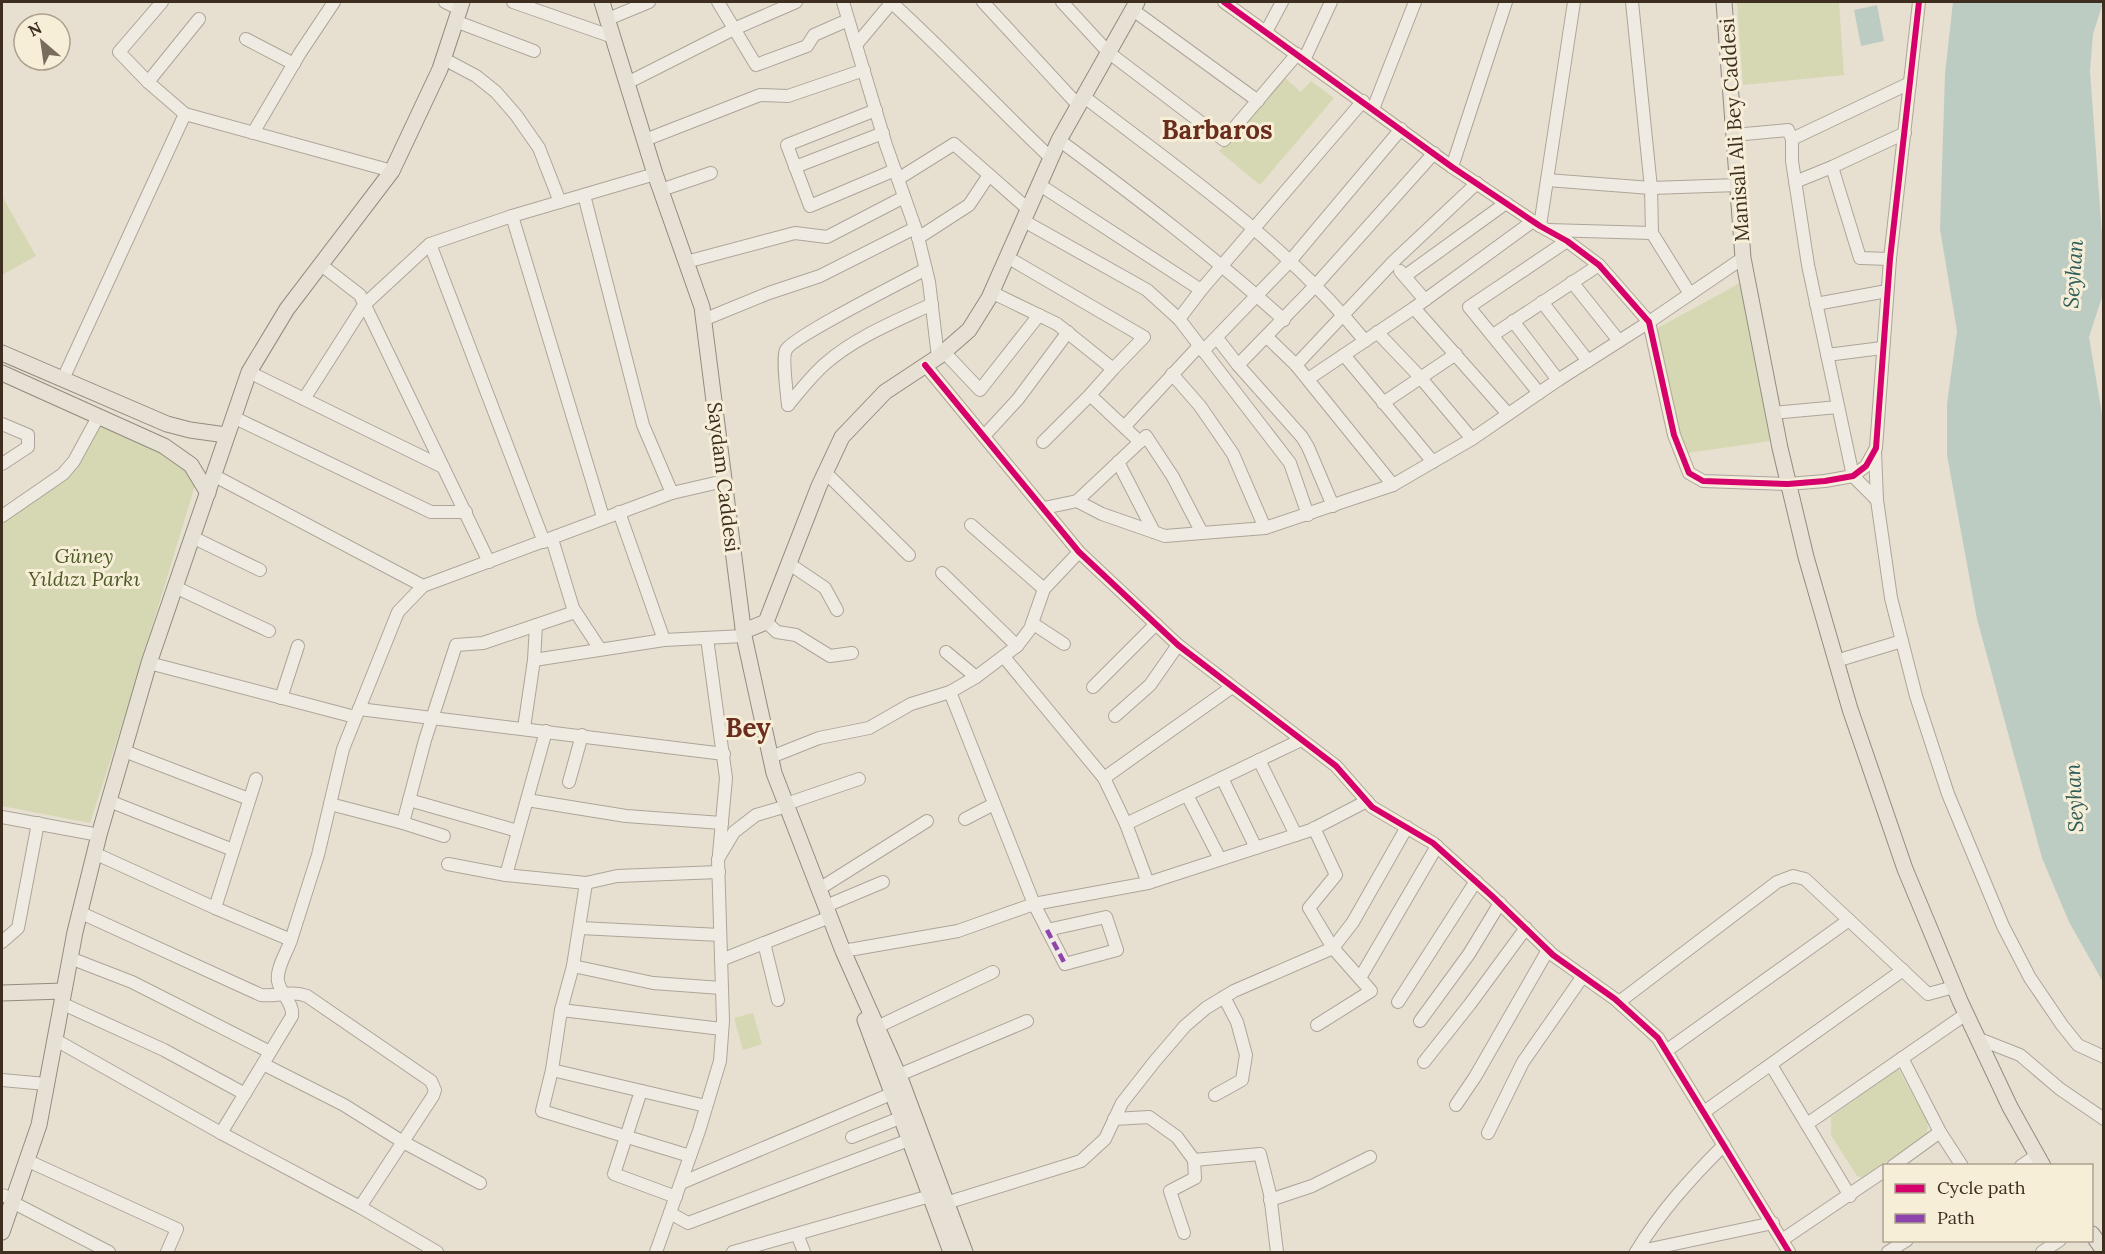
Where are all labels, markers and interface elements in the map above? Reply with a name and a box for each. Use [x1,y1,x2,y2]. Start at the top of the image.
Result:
north arrow [12,12,72,72]
text: N [24,17,45,41]
street label: Manisalı Ali Bey Caddesi [1714,17,1754,243]
district label: Barbaros [1161,113,1273,146]
water label: Seyhan [2057,238,2089,309]
street label: Saydam Caddesi [702,400,746,554]
park label: Güney Yıldızı Parkı [28,543,140,591]
district label: Bey [725,711,771,744]
water label: Seyhan [2059,763,2089,833]
legend [1883,1164,2093,1242]
text: Cycle path [1937,1176,2026,1199]
text: Path [1937,1206,1975,1229]

